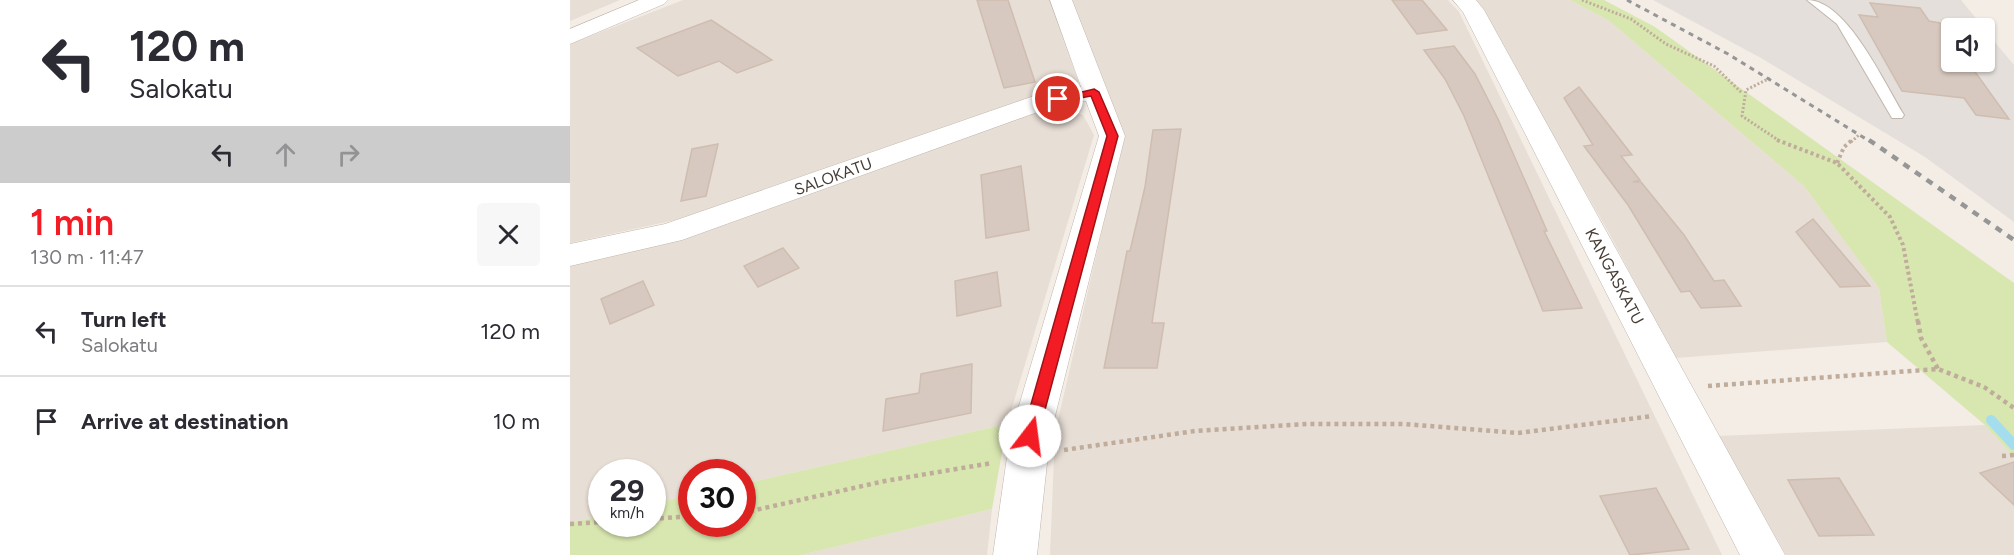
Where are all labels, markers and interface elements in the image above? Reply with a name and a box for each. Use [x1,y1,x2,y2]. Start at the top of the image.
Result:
map controls [1941,18,1995,72]
button: sound [1941,18,1995,72]
text: 120 m [129,21,245,72]
icon: left [30,24,108,102]
text: Salokatu [129,72,233,105]
pin [1032,73,1083,124]
icon: arrive [1041,82,1074,115]
icon: left [206,138,239,171]
icon: ahead [269,138,302,171]
icon: right [332,138,365,171]
street label: SALOKATU [792,154,875,199]
text: 1 min [30,201,114,244]
button: close [477,203,540,266]
street label: KANGASKATU [1581,225,1648,328]
text: 130 m · 11:47 [30,245,144,269]
text: Turn left [81,306,167,333]
icon: left [30,315,63,348]
text: 120 m [480,318,540,345]
text: Salokatu [81,333,158,357]
position arrow [998,404,1062,468]
icon: arrive [30,405,63,438]
text: Arrive at destination [81,408,289,435]
text: 10 m [493,408,540,435]
speed limit sign: 30 [678,459,756,537]
text: 29 [610,472,644,509]
text: km/h [610,504,644,522]

